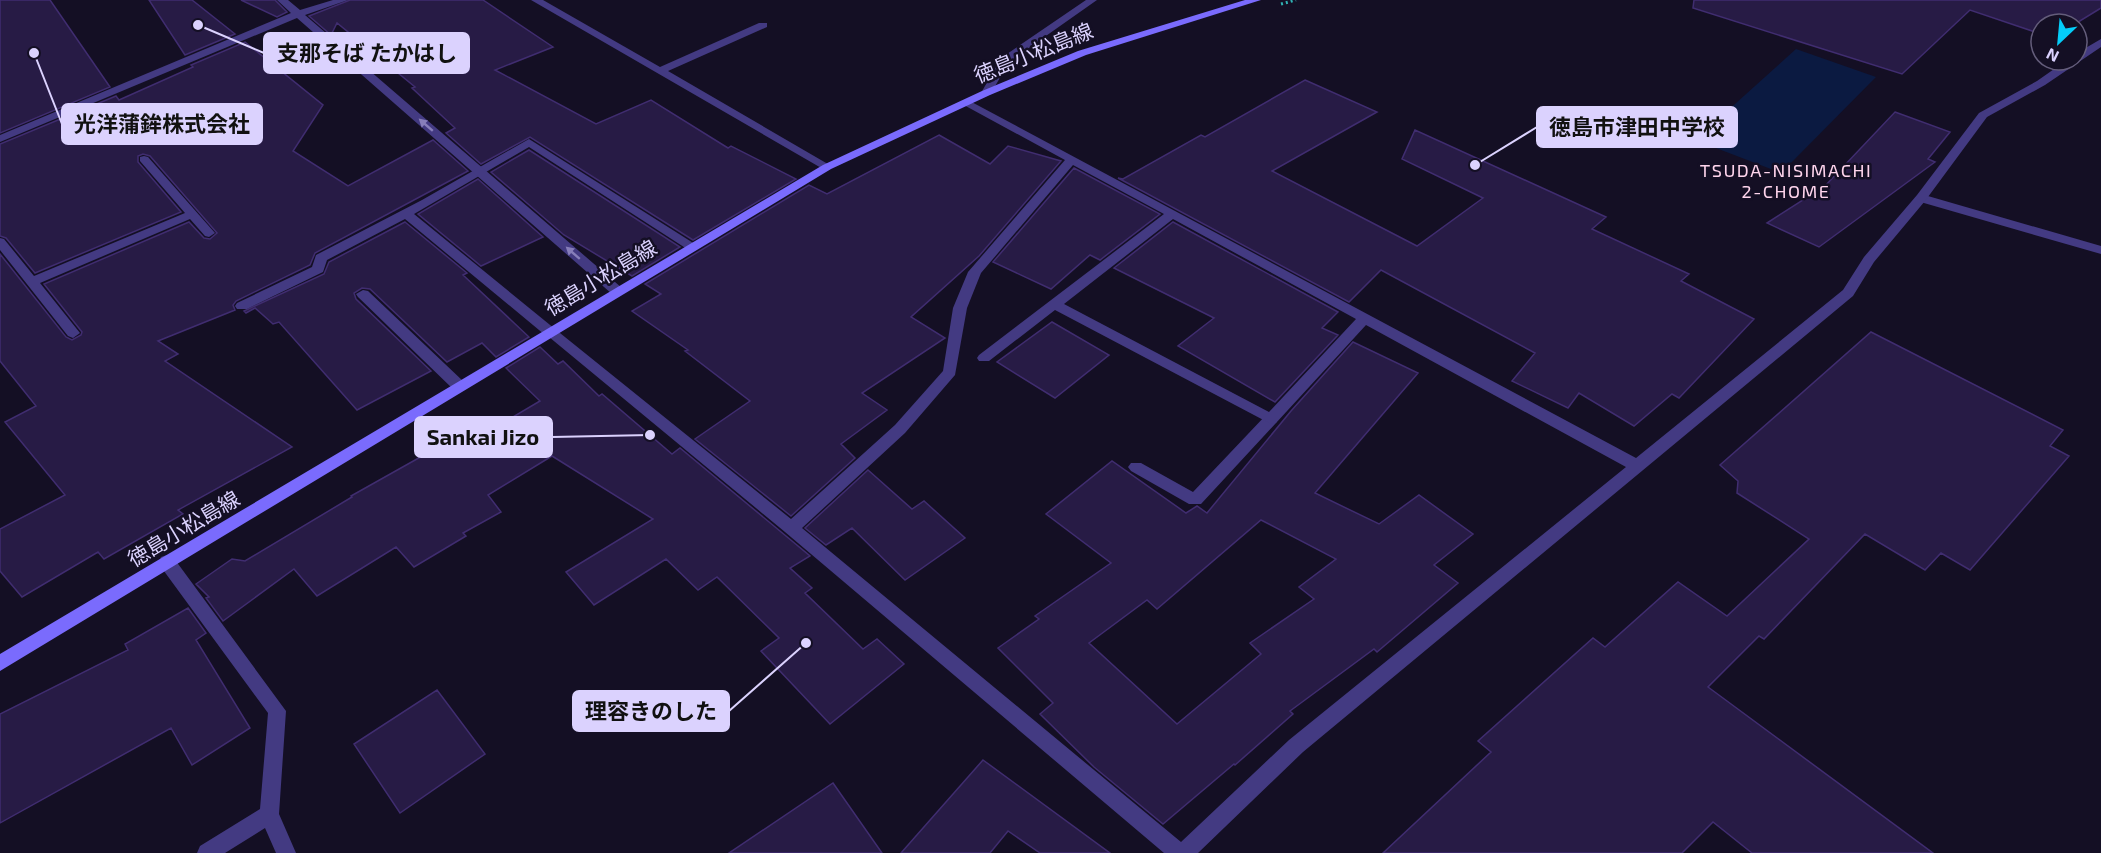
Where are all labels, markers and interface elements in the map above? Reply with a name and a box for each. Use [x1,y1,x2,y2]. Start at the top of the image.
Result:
north arrow [2029,12,2089,72]
street label: 徳島小松島線 [970,17,1096,87]
callout: 支那そば たかはし [264,33,469,73]
text: 支那そば たかはし [277,39,457,65]
text: N [2043,45,2062,67]
callout: 光洋蒲鉾株式会社 [62,104,262,144]
callout: 徳島市津田中学校 [1537,107,1737,147]
text: 光洋蒲鉾株式会社 [74,110,250,136]
text: 徳島市津田中学校 [1549,113,1725,139]
one-way arrow [419,119,434,132]
district label: TSUDA-NISIMACHI 2-CHOME [1700,159,1872,202]
street label: 徳島小松島線 [540,234,660,320]
one-way arrow [566,247,581,260]
callout: Sankai Jizo [415,417,552,457]
text: Sankai Jizo [427,423,539,449]
street label: 徳島小松島線 [123,485,243,571]
callout: 理容きのした [573,691,729,731]
text: 理容きのした [585,697,717,723]

